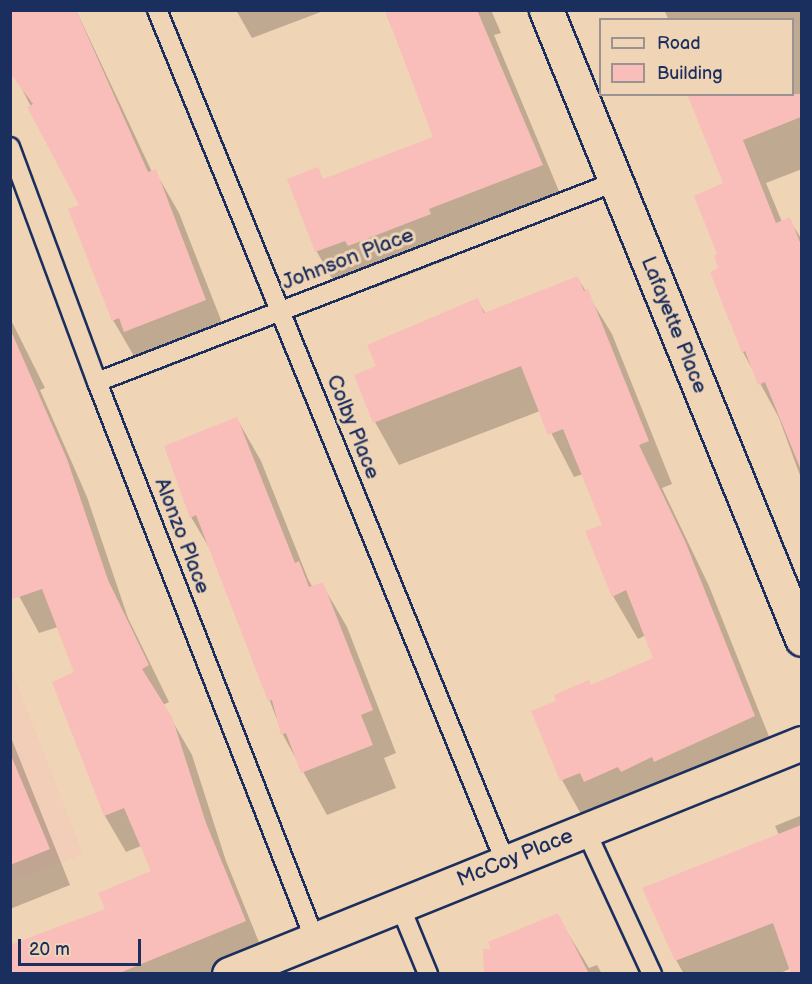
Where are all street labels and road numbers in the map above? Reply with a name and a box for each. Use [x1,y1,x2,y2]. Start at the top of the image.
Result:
street label: Johnson Place [279,222,417,296]
street label: Lafayette Place [635,253,713,397]
street label: Colby Place [320,371,386,483]
street label: Alonzo Place [148,475,216,597]
street label: McCoy Place [453,823,577,893]

